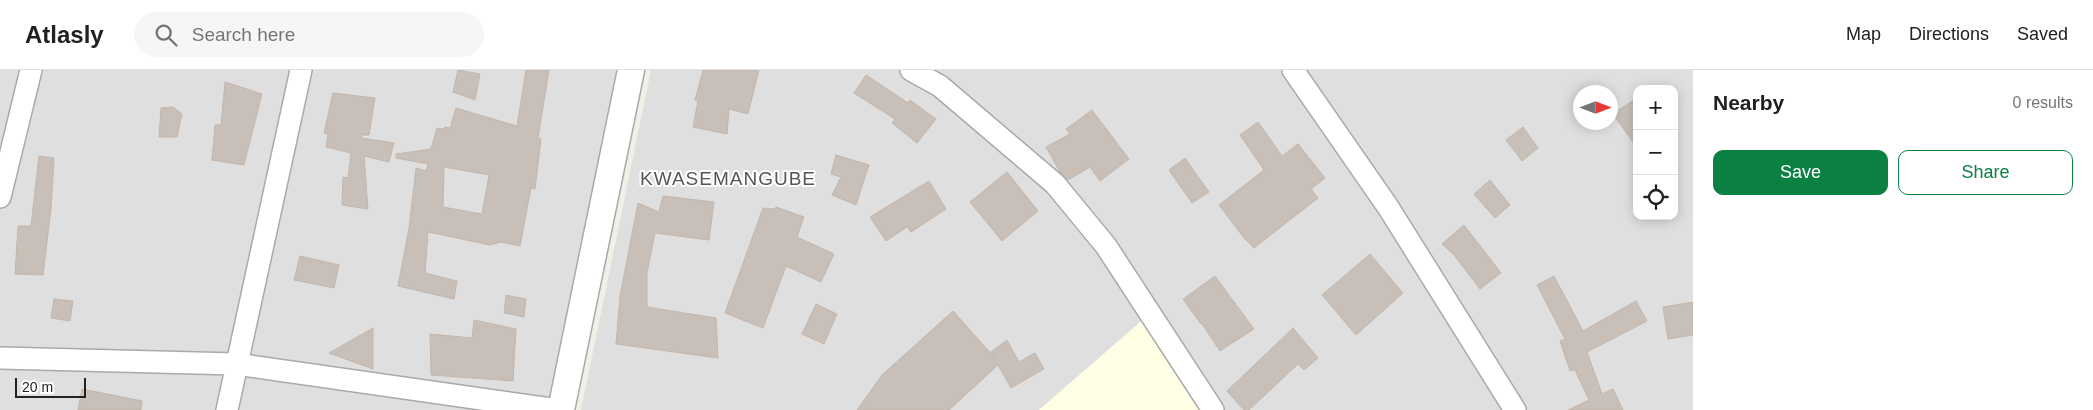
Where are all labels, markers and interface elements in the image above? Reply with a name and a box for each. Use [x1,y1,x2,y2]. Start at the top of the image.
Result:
search box [134,12,484,57]
text: Atlasly [25,21,104,48]
icon: search [152,21,180,49]
text: Search here [192,24,295,45]
text: Map [1846,24,1881,44]
text: Directions [1909,24,1989,44]
text: Saved [2017,24,2068,44]
north arrow [1573,85,1618,130]
map controls [1633,85,1678,220]
button: + [1633,85,1678,130]
text: Nearby [1713,91,1784,114]
text: 0 results [2013,94,2073,111]
button: − [1633,130,1678,175]
button: Save [1713,150,1888,195]
button: Share [1898,150,2073,195]
district label: KWASEMANGUBE [640,168,816,189]
button: locate [1633,175,1678,220]
scale bar [15,375,86,398]
text: 20 m [22,379,53,395]

